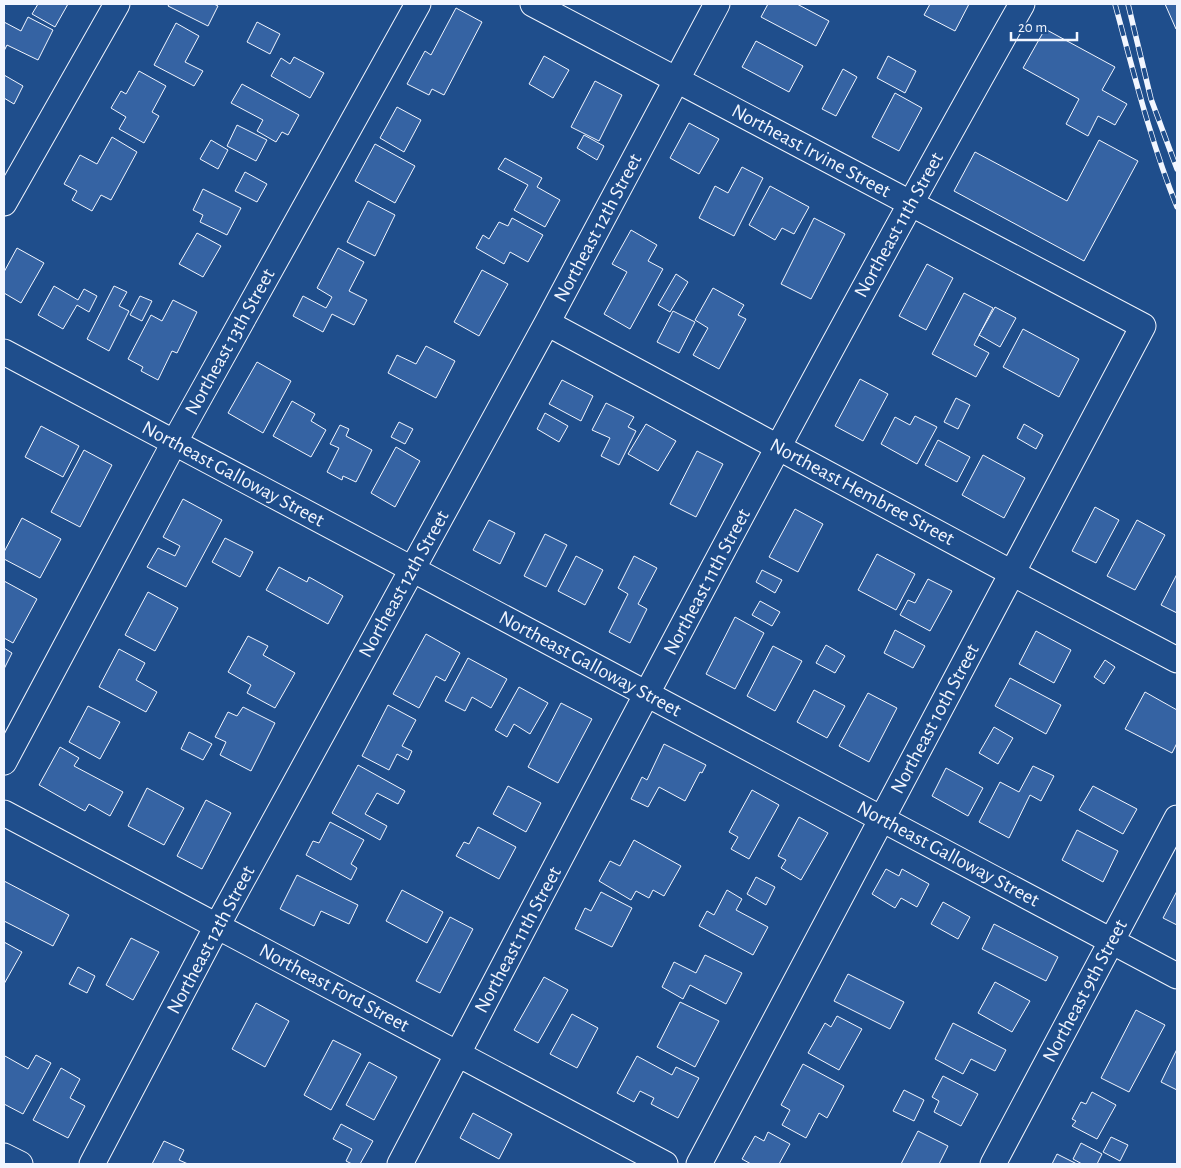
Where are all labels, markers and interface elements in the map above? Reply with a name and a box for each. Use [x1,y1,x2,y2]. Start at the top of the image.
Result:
scale bar [1011,10,1077,42]
text: 20 m [1018,20,1047,35]
street label: Northeast Irvine Street [728,101,894,202]
street label: Northeast 11th Street [851,149,947,301]
street label: Northeast 12th Street [550,150,646,305]
street label: Northeast 13th Street [182,265,279,419]
street label: Northeast Galloway Street [139,417,328,531]
street label: Northeast Hembree Street [767,435,958,549]
street label: Northeast 11th Street [660,505,754,658]
street label: Northeast 12th Street [355,507,453,661]
street label: Northeast Galloway Street [496,607,685,721]
street label: Northeast 10th Street [887,640,983,797]
street label: Northeast Galloway Street [854,797,1043,911]
street label: Northeast 12th Street [163,862,259,1017]
street label: Northeast 11th Street [471,863,565,1016]
street label: Northeast 9th Street [1039,916,1131,1066]
street label: Northeast Ford Street [256,940,413,1036]

